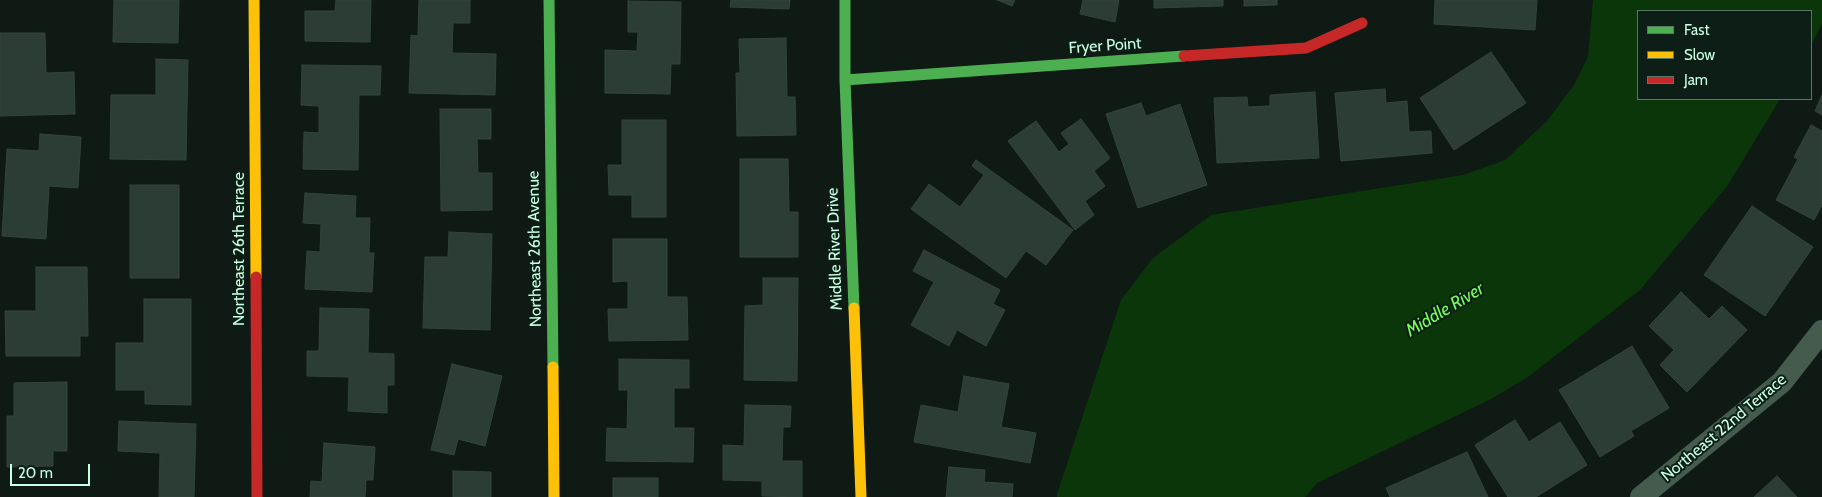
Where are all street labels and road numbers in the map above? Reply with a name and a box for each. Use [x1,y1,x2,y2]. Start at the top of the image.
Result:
street label: Fryer Point [1068,34,1142,58]
street label: Northeast 26th Avenue [524,171,546,327]
street label: Northeast 26th Terrace [229,172,249,326]
street label: Middle River Drive [823,187,847,311]
street label: Northeast 22nd Terrace [1658,370,1790,486]

